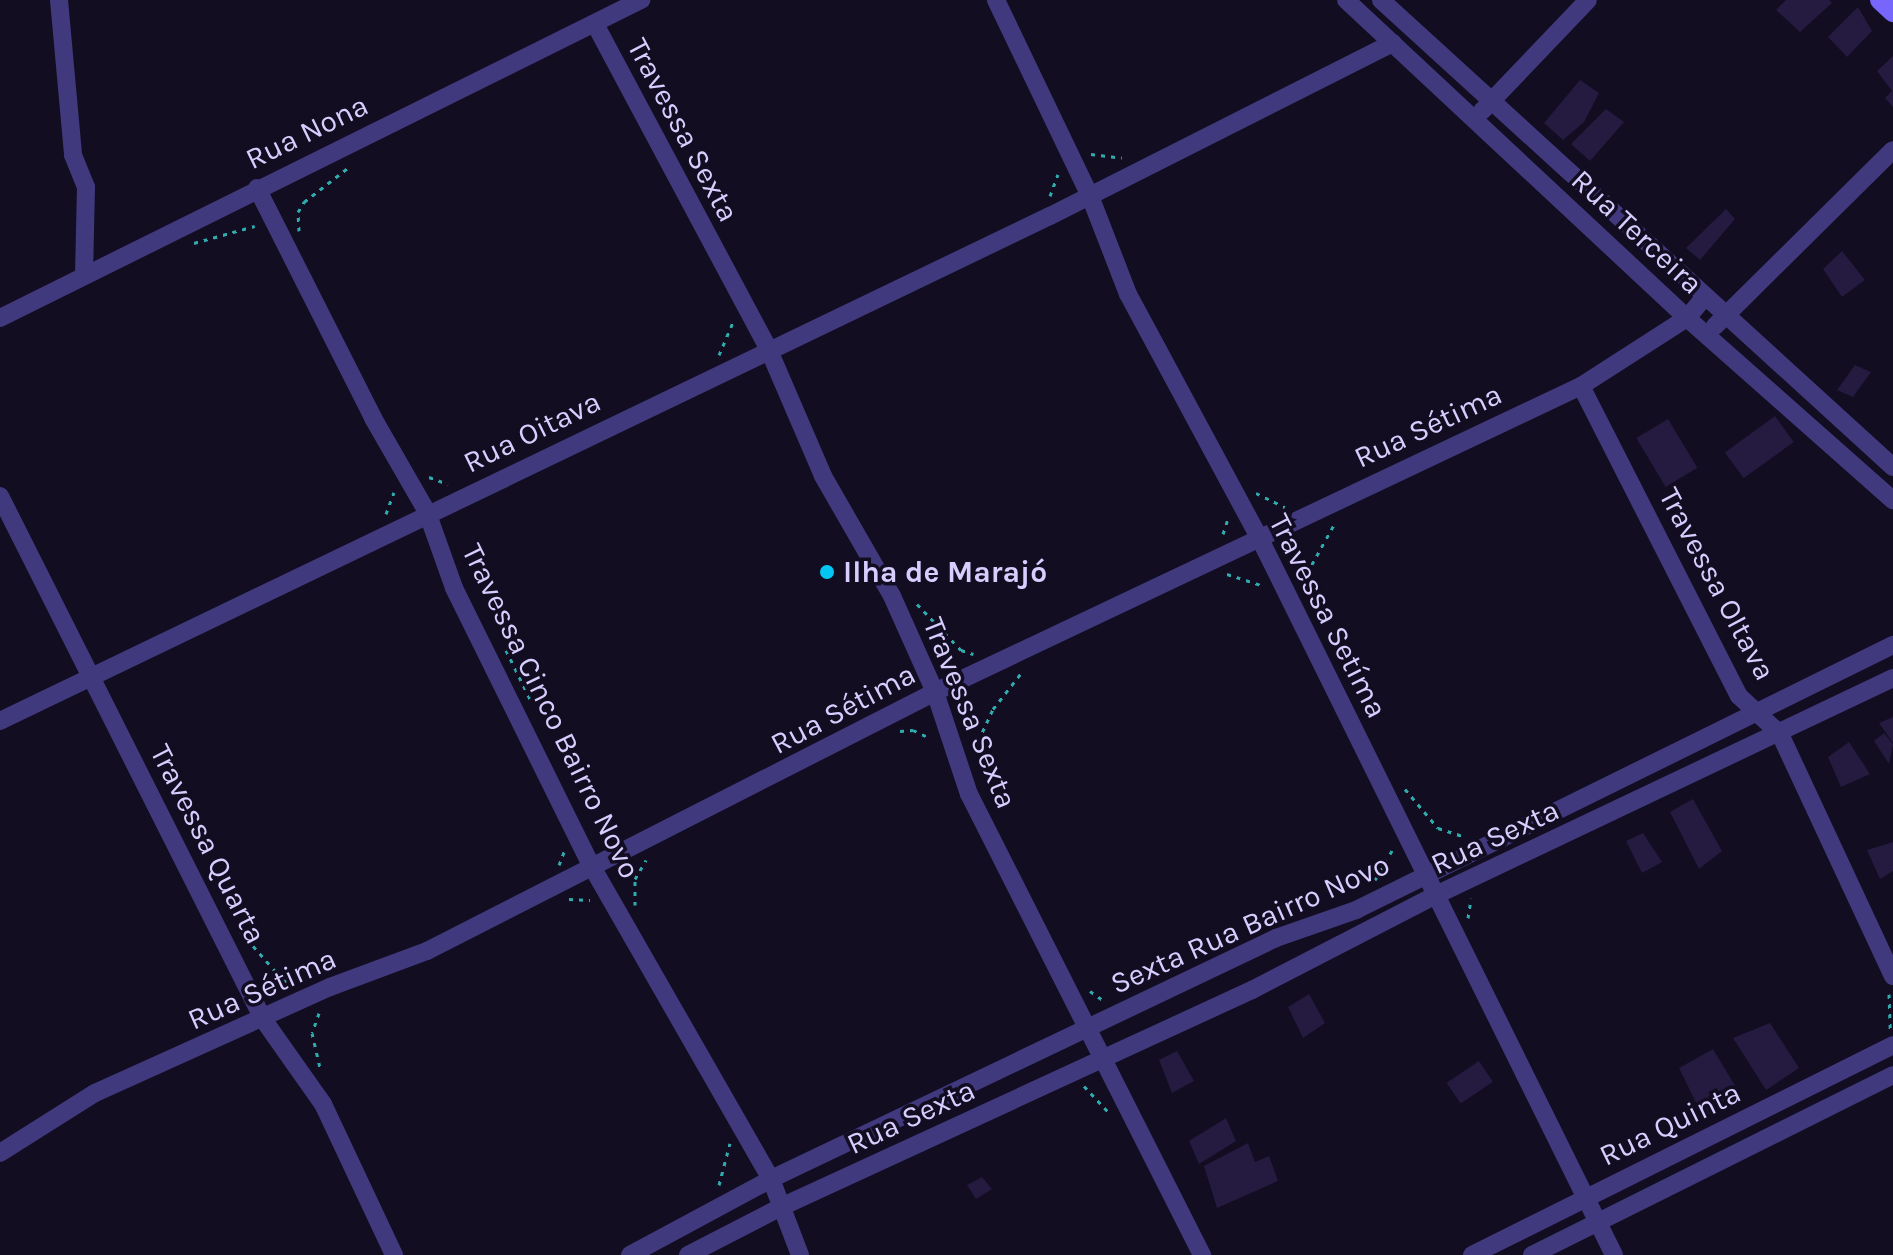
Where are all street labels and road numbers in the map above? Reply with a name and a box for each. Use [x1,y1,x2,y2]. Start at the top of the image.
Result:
street label: Travessa Sexta [620,32,746,228]
street label: Rua Nona [240,87,374,177]
street label: Rua Terceira [1564,162,1710,302]
street label: Rua Sétima [1349,376,1507,476]
street label: Rua Oitava [458,383,606,481]
street label: Travessa OItava [1651,482,1783,686]
street label: Travessa Setíma [1261,508,1395,724]
street label: Travessa Cinco Bairro Novo [454,538,648,884]
street label: Travessa Sexta [915,612,1025,814]
street label: Rua Sétima [765,656,921,762]
street label: Travessa Quarta [142,738,274,950]
street label: Rua Sexta [1425,792,1565,882]
street label: Sexta Rua Bairro Novo [1105,846,1395,1002]
street label: Rua Sétima [182,940,342,1038]
street label: Rua Sexta [841,1072,981,1162]
street label: Rua Quinta [1593,1074,1747,1174]

